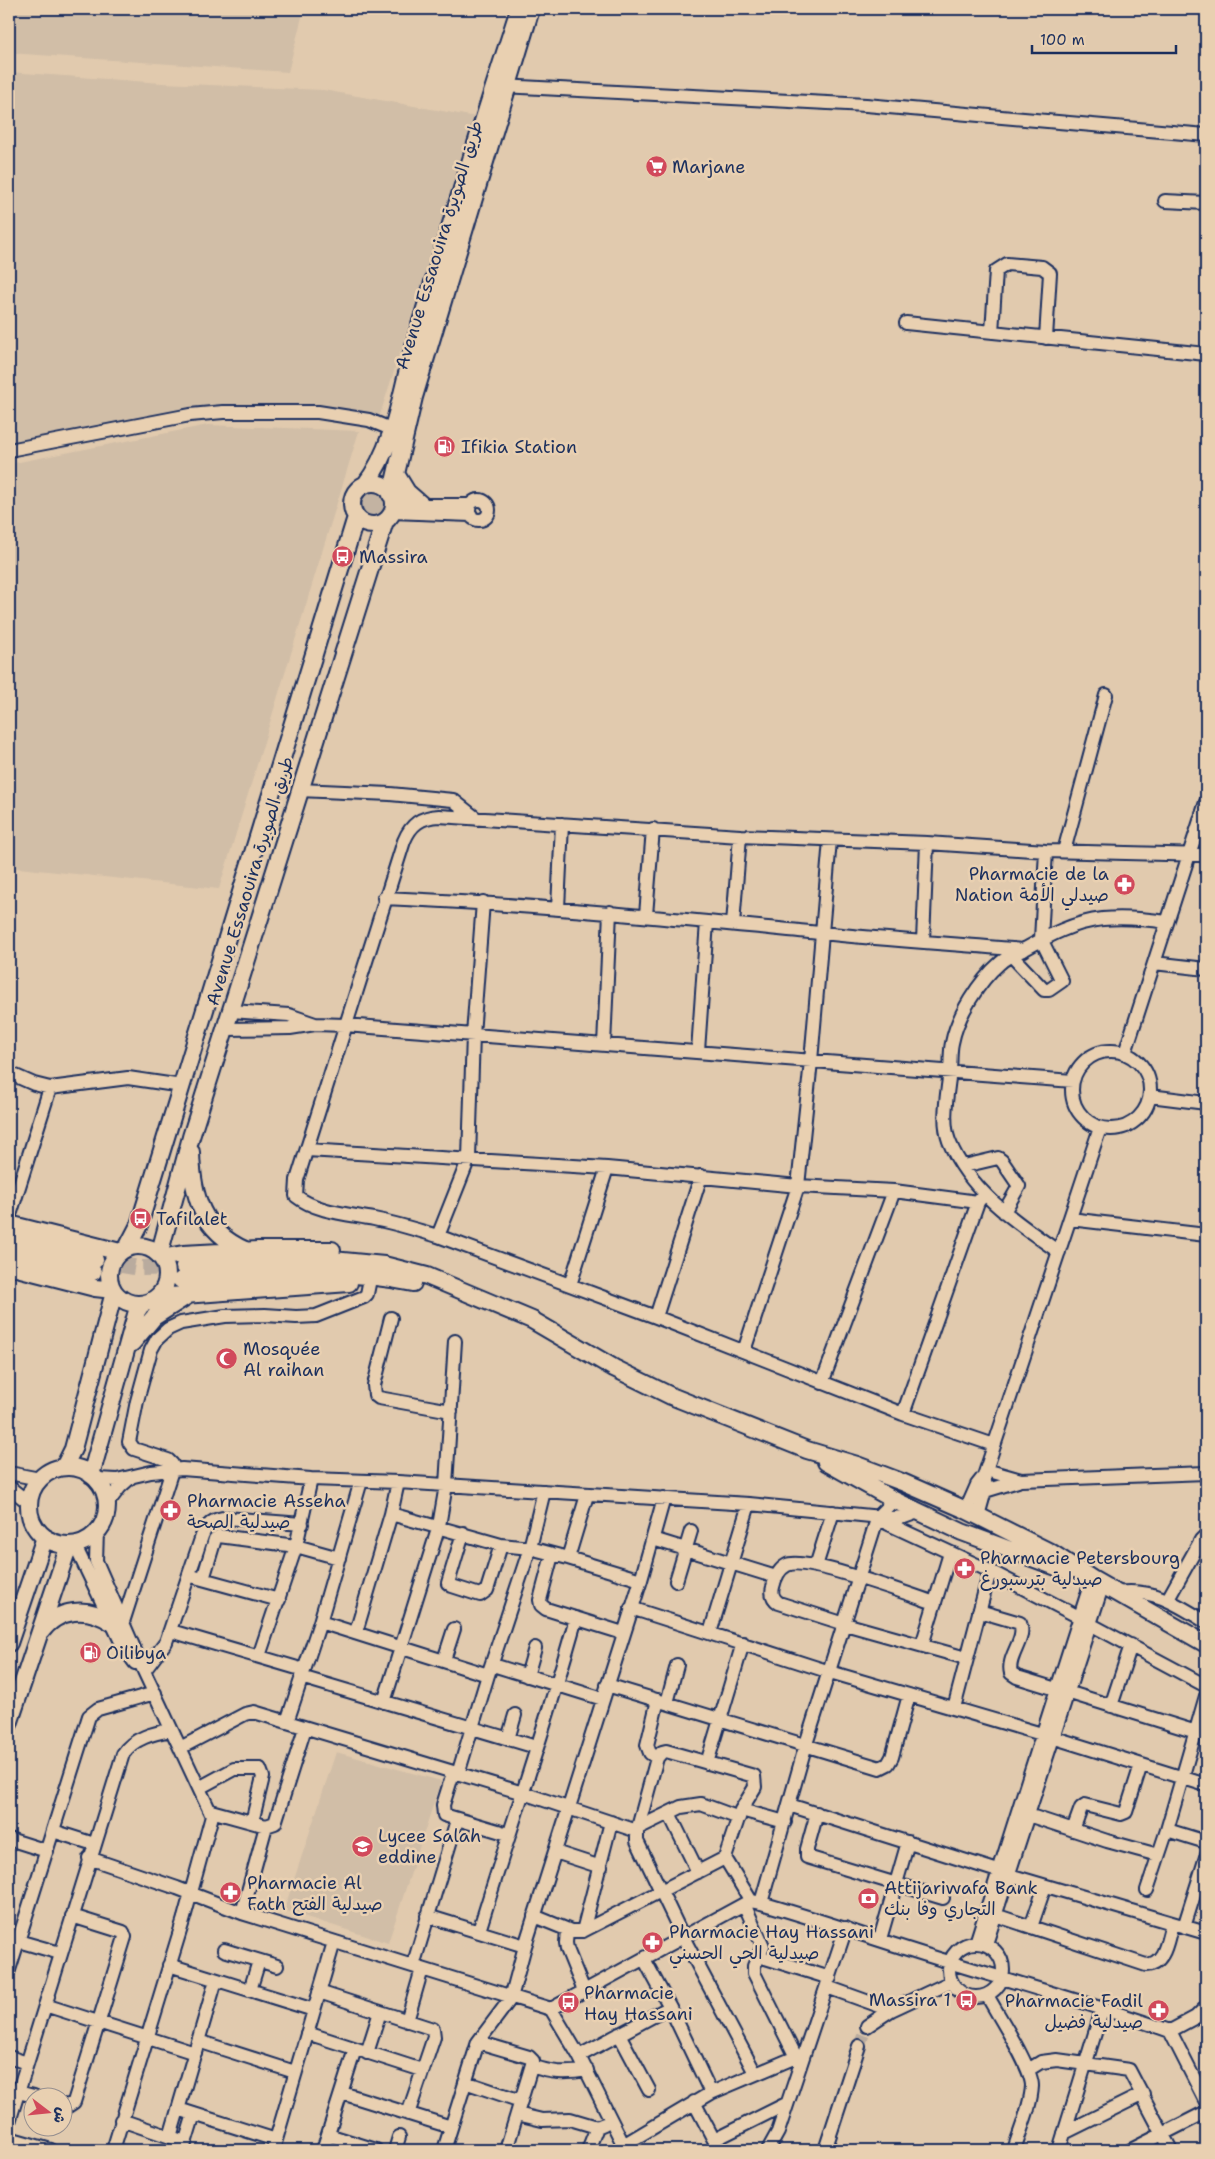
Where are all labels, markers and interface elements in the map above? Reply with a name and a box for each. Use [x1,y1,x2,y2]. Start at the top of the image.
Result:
scale bar [1032,22,1176,54]
text: 100 m [1040,30,1085,50]
street label: Avenue Essaouira طريق الصويرة [390,118,488,372]
supermarket icon: Marjane [644,155,668,179]
place label: Marjane [672,155,745,179]
fuel station icon: Ifikia Station [433,435,457,459]
place label: Ifikia Station [461,435,577,459]
bus stop icon: Massira [331,545,355,569]
place label: Massira [359,545,428,569]
street label: Avenue Essaouira طريق الصويرة [201,754,299,1008]
place label: Pharmacie de la Nation صيدلي الأمة [955,862,1109,911]
pharmacy icon: Pharmacie de la Nation صيدلي الأمة [1113,872,1137,896]
bus stop icon: Tafilalet [128,1207,152,1231]
place label: Tafilalet [156,1207,228,1231]
place label: Mosquée Al raihan [243,1337,324,1382]
mosque icon: Mosquée Al raihan [215,1347,239,1371]
place label: Pharmacie Asseha صيدلية الصحة [187,1489,346,1534]
pharmacy icon: Pharmacie Asseha صيدلية الصحة [159,1499,183,1523]
place label: Pharmacie Petersbourg صيدلية بترسبورغ [980,1546,1180,1591]
pharmacy icon: Pharmacie Petersbourg صيدلية بترسبورغ [952,1556,976,1580]
fuel station icon: Oilibya [78,1641,102,1665]
place label: Oilibya [106,1641,166,1665]
place label: Lycee Salah eddine [378,1824,481,1869]
school or university icon: Lycee Salah eddine [350,1834,374,1858]
place label: Pharmacie Al Fath صيدلية الفتح [247,1871,383,1916]
place label: Attijariwafa Bank التجاري وفا بنك [884,1876,1038,1922]
pharmacy icon: Pharmacie Al Fath صيدلية الفتح [219,1881,243,1905]
bank icon: Attijariwafa Bank التجاري وفا بنك [856,1886,880,1910]
place label: Pharmacie Hay Hassani صيدلية الحي الحسني [669,1920,874,1969]
pharmacy icon: Pharmacie Hay Hassani صيدلية الحي الحسني [641,1930,665,1954]
place label: Pharmacie Hay Hassani [584,1981,693,2026]
place label: Massira 1 [869,1988,951,2012]
bus stop icon: Massira 1 [955,1988,979,2012]
place label: Pharmacie Fadil صيدلية فضيل [1005,1989,1144,2034]
bus stop icon: Pharmacie Hay Hassani [556,1991,580,2015]
pharmacy icon: Pharmacie Fadil صيدلية فضيل [1147,1999,1171,2023]
north arrow [22,2086,72,2136]
text: ش [50,2106,71,2125]

